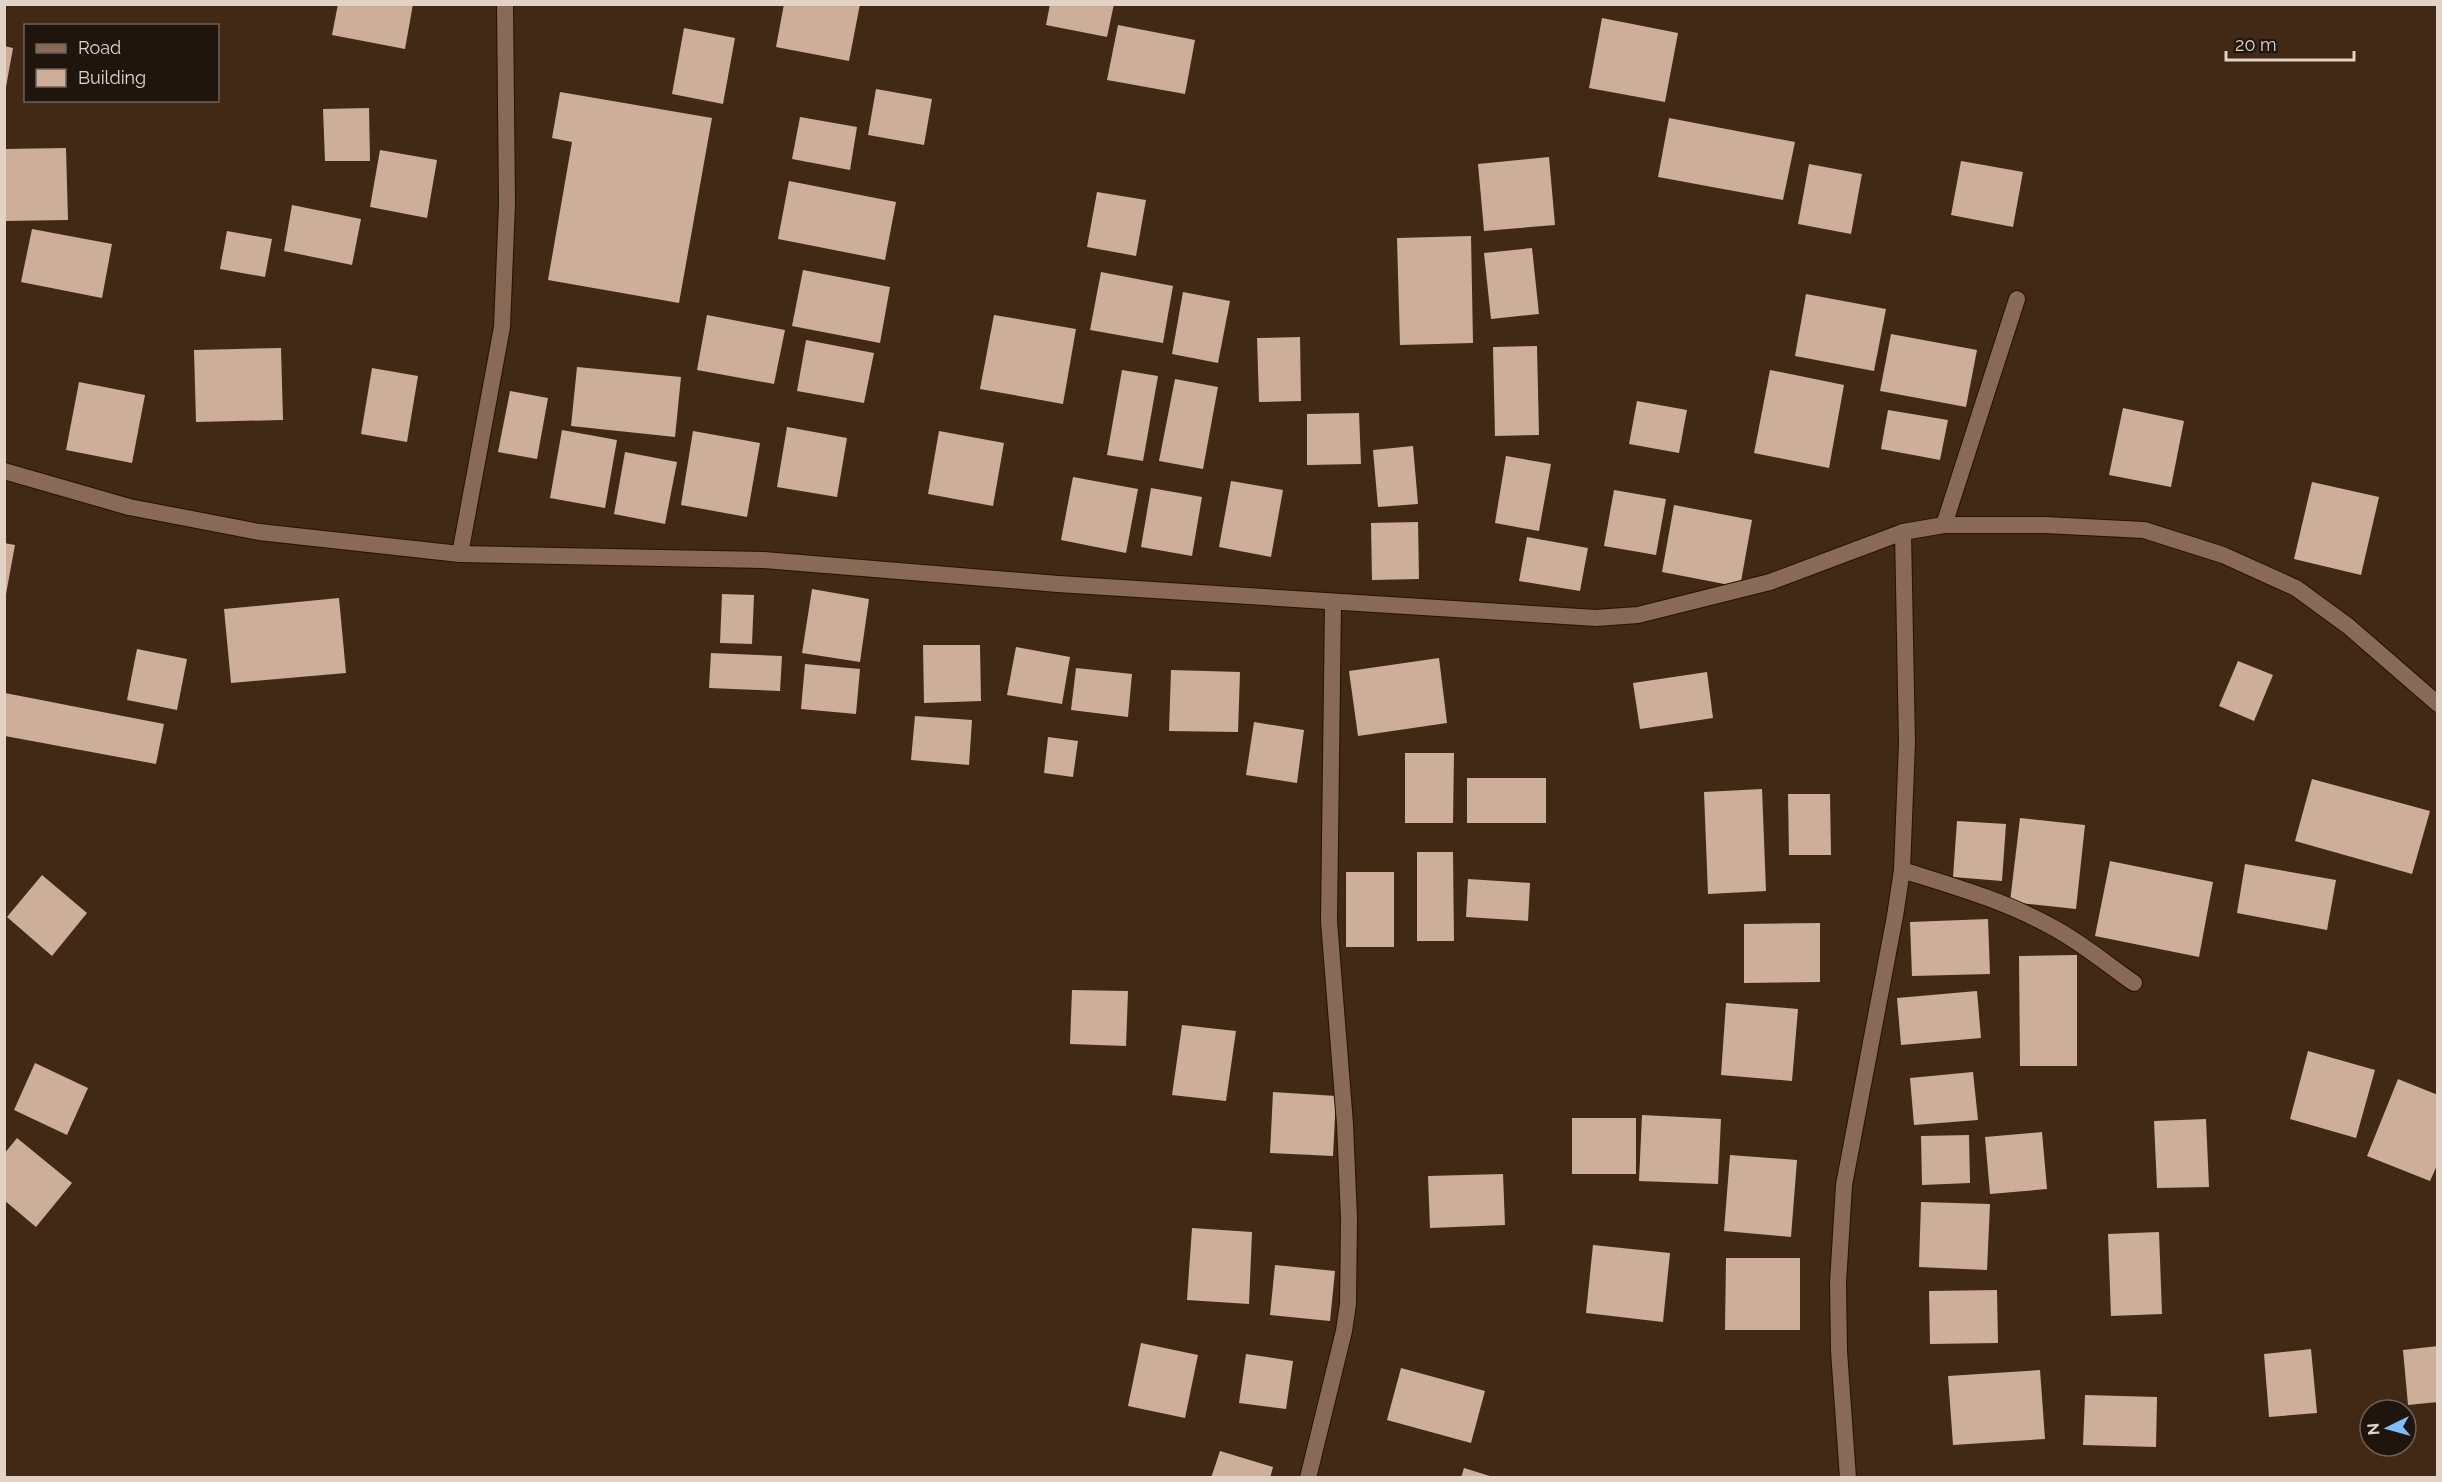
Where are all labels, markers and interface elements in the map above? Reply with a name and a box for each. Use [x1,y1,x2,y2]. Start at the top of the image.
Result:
legend [24,24,219,102]
scale bar [2226,24,2354,62]
text: 20 m [2235,34,2277,55]
text: Road [78,37,121,58]
text: Building [78,67,146,88]
north arrow [2358,1398,2418,1458]
text: N [2364,1422,2384,1436]

